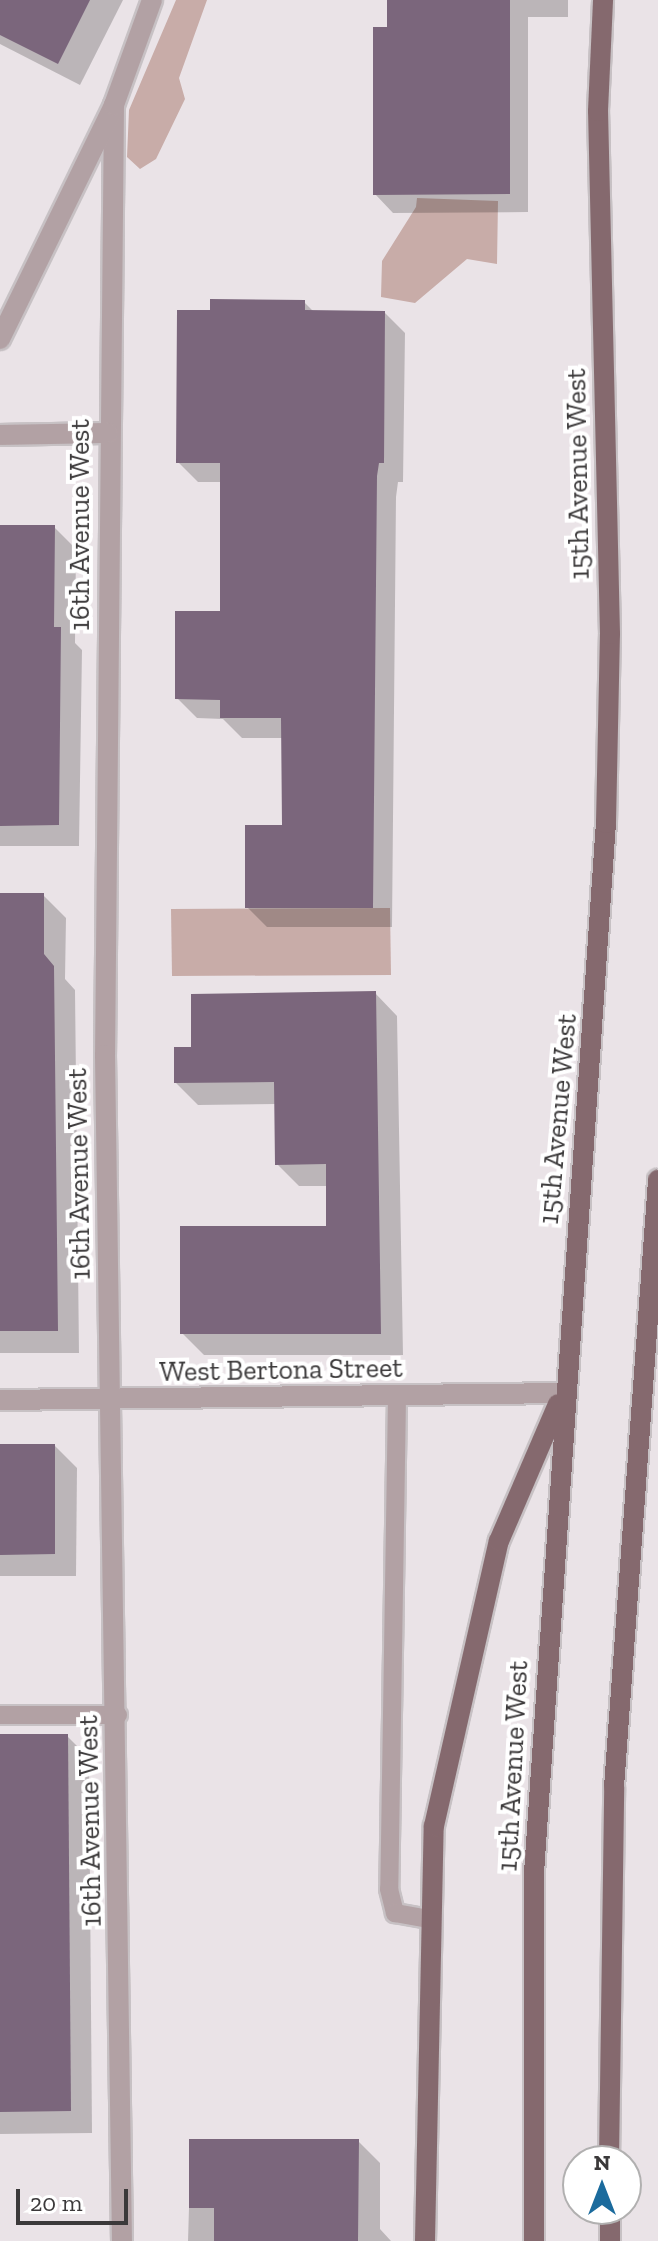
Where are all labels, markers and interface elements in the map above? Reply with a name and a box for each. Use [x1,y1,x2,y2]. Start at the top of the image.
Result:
street label: 15th Avenue West [559,367,597,581]
street label: 16th Avenue West [63,418,97,632]
street label: 15th Avenue West [532,1011,584,1227]
street label: 16th Avenue West [60,1067,98,1281]
street label: West Bertona Street [159,1351,403,1389]
street label: 15th Avenue West [491,1659,535,1873]
street label: 16th Avenue West [71,1714,109,1928]
north arrow [562,2145,642,2225]
text: N [594,2149,610,2176]
scale bar [20,2173,132,2223]
text: 20 m [30,2188,82,2217]

